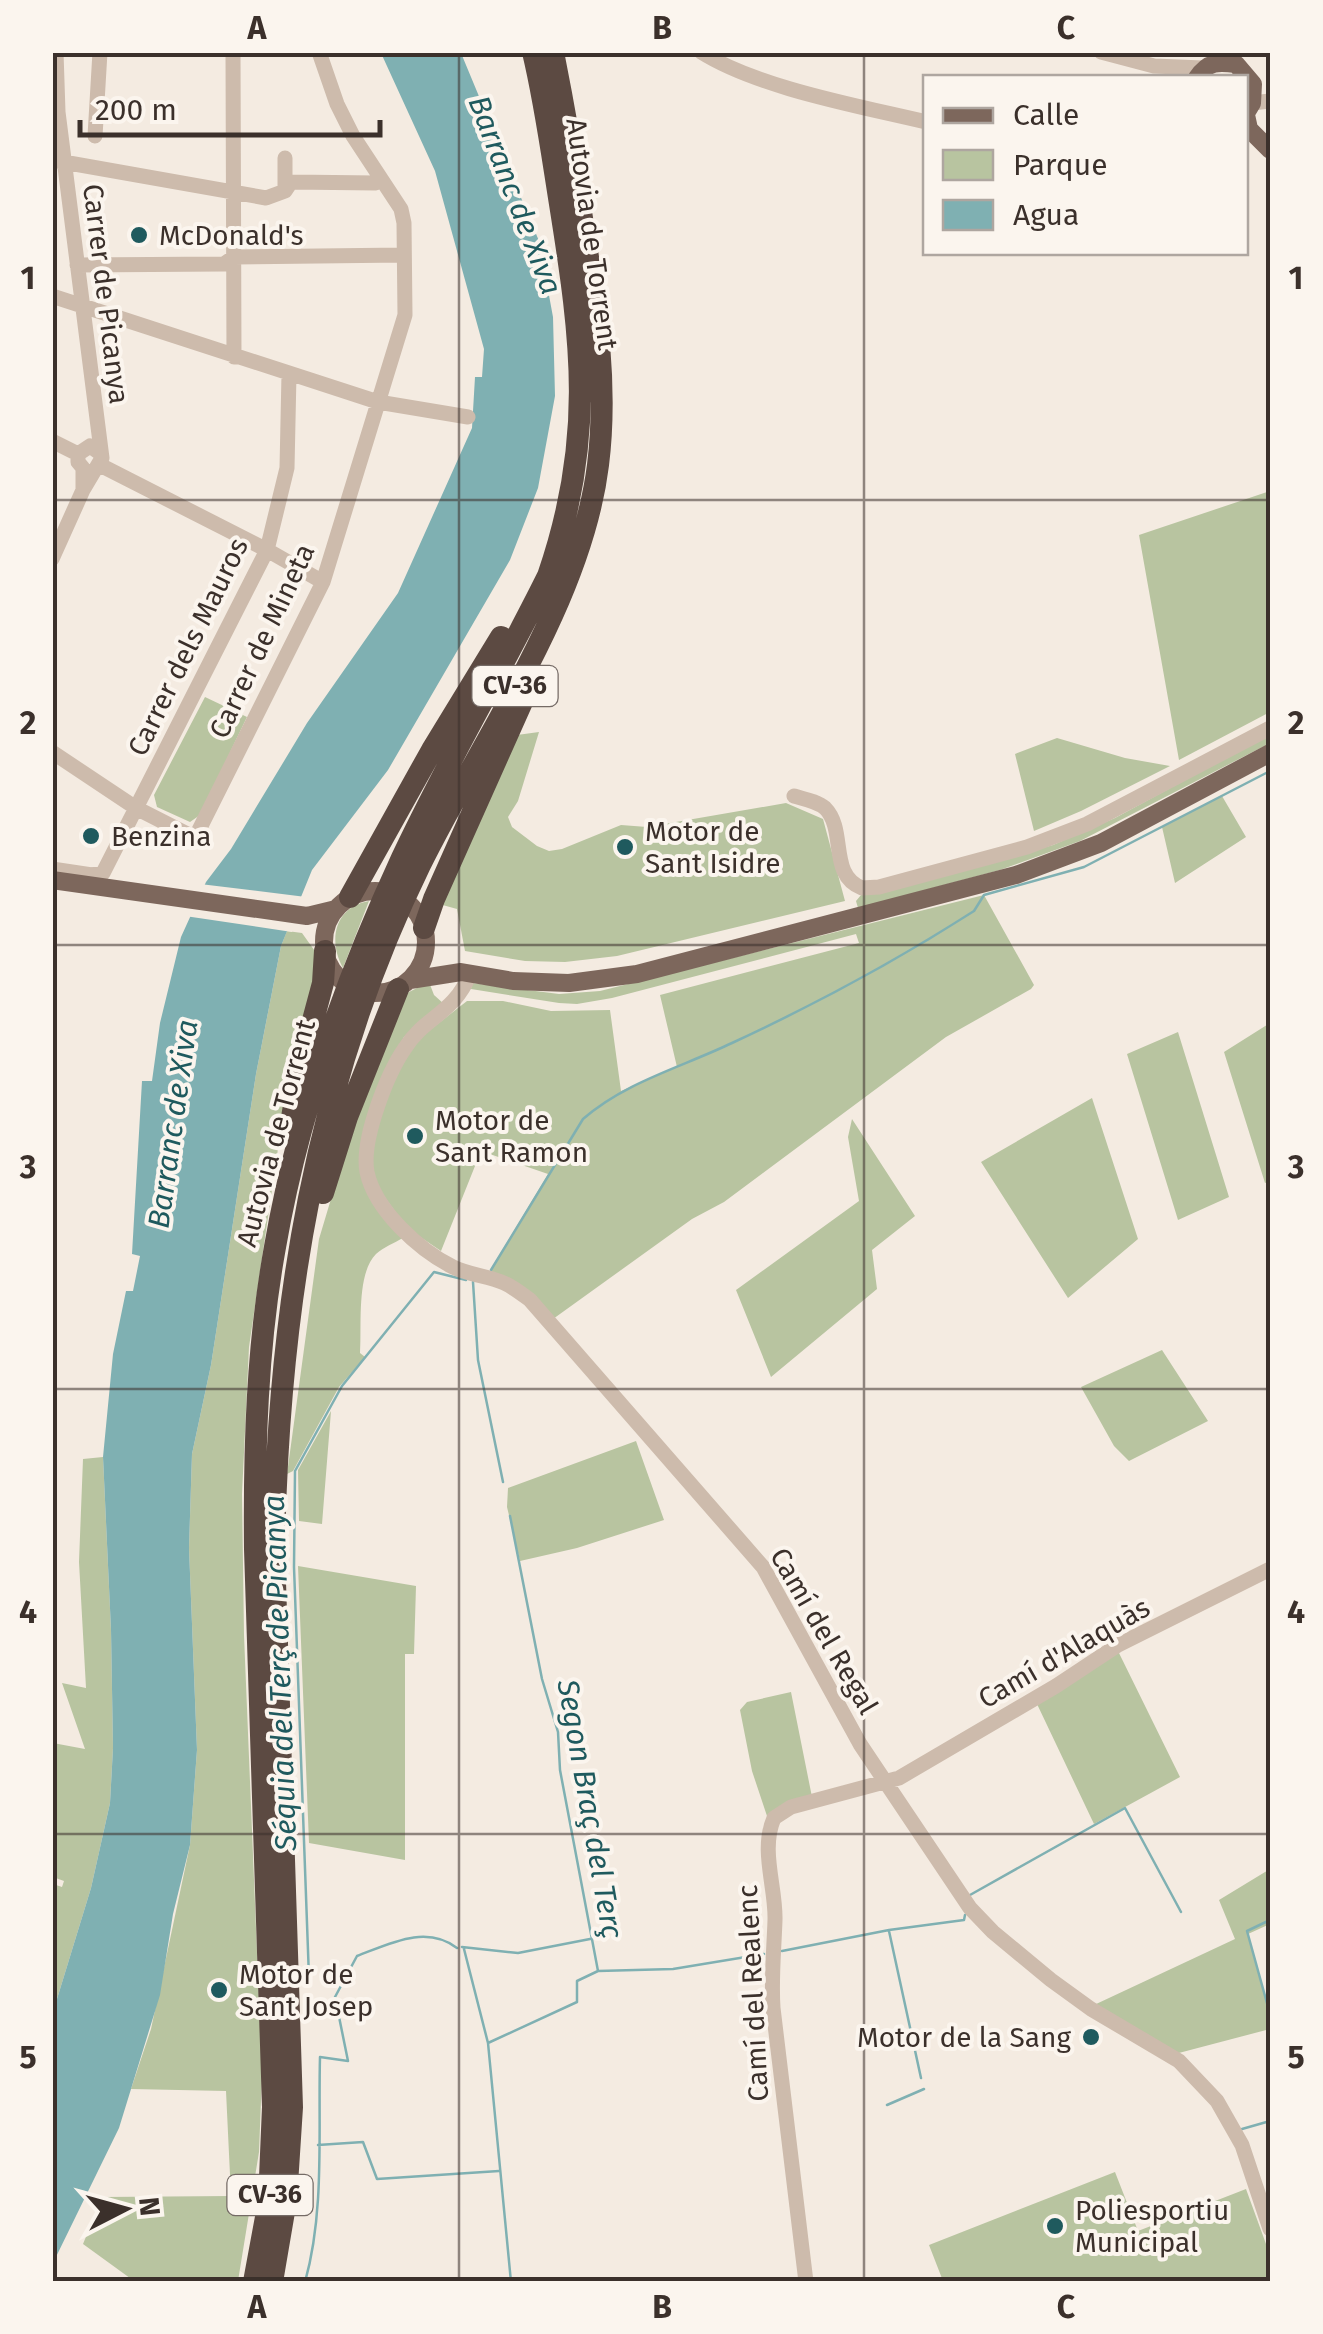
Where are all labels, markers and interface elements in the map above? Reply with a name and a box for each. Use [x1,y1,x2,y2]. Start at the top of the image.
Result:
text: A [247,9,268,47]
text: B [652,9,672,47]
text: C [1057,9,1076,47]
scale bar [80,75,380,137]
legend [923,75,1248,255]
water label: Barranc de Xiva [461,90,569,300]
text: 200 m [95,92,177,128]
text: Calle [1013,97,1079,133]
street label: Autovia de Torrent [559,116,625,353]
text: Parque [1013,147,1108,183]
street label: Carrer de Picanya [76,182,136,406]
text: Agua [1013,197,1079,233]
place label: McDonald's [159,219,304,252]
marker: McDonald's [128,224,150,246]
text: 1 [21,259,35,297]
text: 1 [1289,259,1303,297]
street label: Carrer dels Mauros [121,533,255,761]
street label: Carrer de Mineta [202,538,322,744]
road number: CV-36 [472,666,558,706]
text: 2 [20,704,36,742]
text: 2 [1288,704,1304,742]
place label: Motor de Sant Isidre [645,815,781,880]
place label: Benzina [111,820,211,853]
marker: Benzina [80,825,102,847]
marker: Motor de Sant Isidre [614,836,636,858]
street label: Autovia de Torrent [230,1015,322,1250]
water label: Barranc de Xiva [141,1017,205,1231]
place label: Motor de Sant Ramon [435,1104,588,1169]
marker: Motor de Sant Ramon [404,1125,426,1147]
text: 3 [19,1148,36,1186]
text: 3 [1287,1148,1304,1186]
water label: Séquia del Terç de Picanya [256,1494,304,1853]
street label: Camí del Regal [763,1542,885,1720]
street label: Camí d'Alaquàs [972,1591,1156,1715]
text: 4 [19,1593,37,1631]
text: 4 [1287,1593,1305,1631]
water label: Segon Braç del Terç [549,1676,631,1942]
street label: Camí del Realenc [731,1884,775,2102]
place label: Motor de Sant Josep [239,1958,373,2023]
marker: Motor de Sant Josep [208,1979,230,2001]
place label: Motor de la Sang [857,2021,1071,2054]
marker: Motor de la Sang [1080,2026,1102,2048]
text: 5 [19,2038,37,2076]
text: 5 [1287,2038,1305,2076]
north arrow [75,2159,175,2259]
road number: CV-36 [228,2175,312,2215]
place label: Poliesportiu Municipal [1075,2194,1229,2259]
text: N [132,2195,167,2217]
marker: Poliesportiu Municipal [1044,2215,1066,2237]
text: A [247,2288,268,2326]
text: B [652,2288,672,2326]
text: C [1057,2288,1076,2326]

